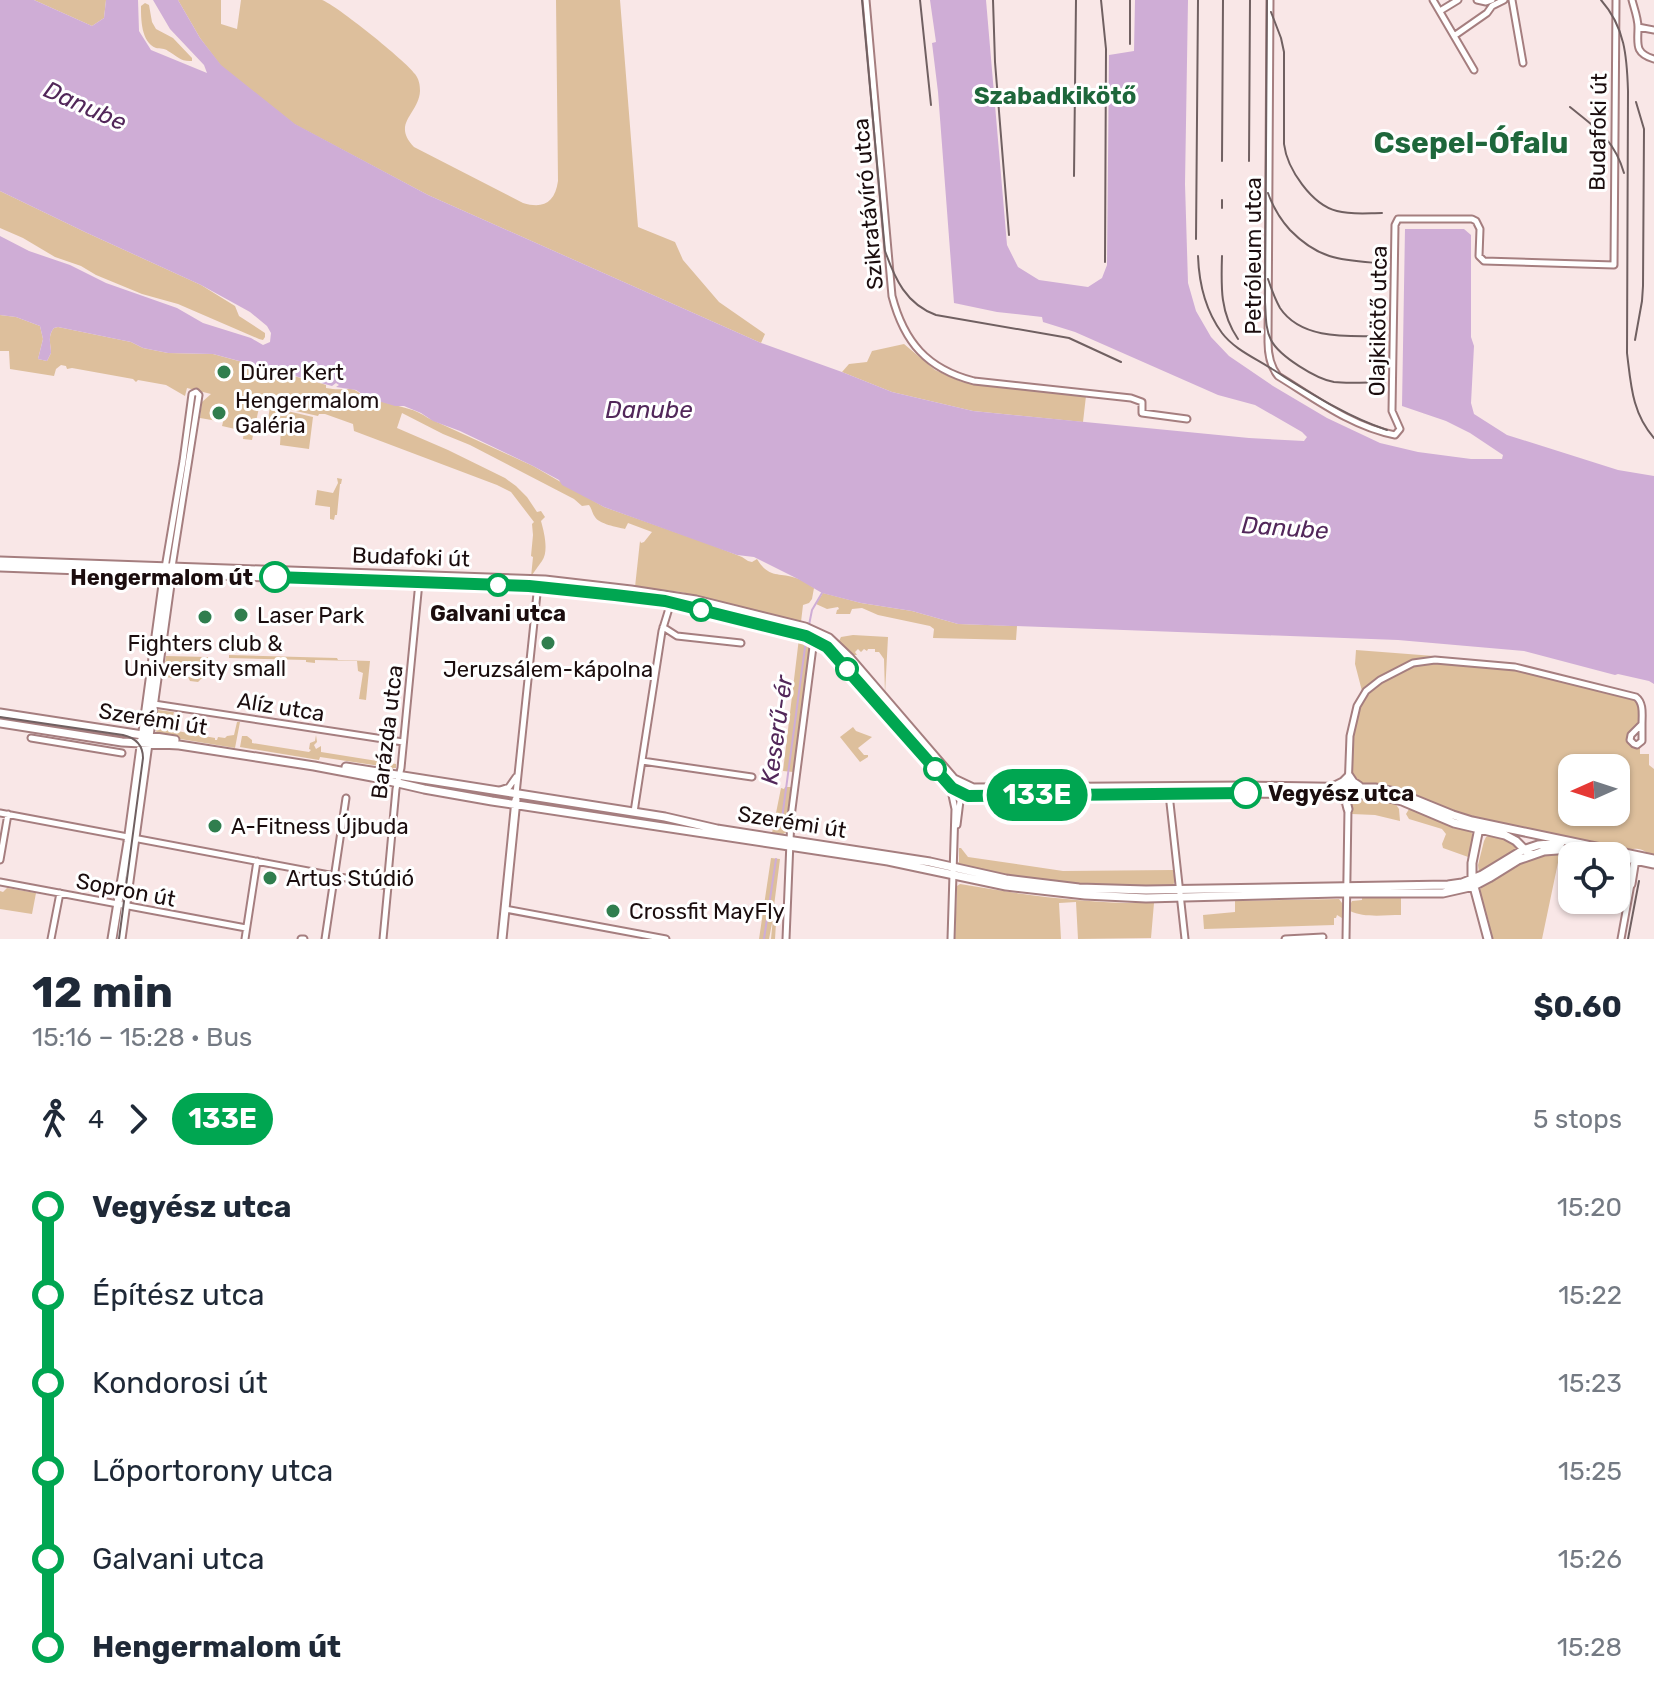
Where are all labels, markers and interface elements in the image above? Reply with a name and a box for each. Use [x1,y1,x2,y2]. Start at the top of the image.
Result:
street label: Budafoki út [1583,72,1613,191]
water label: Danube [39,75,131,137]
district label: Szabadkikötő [974,82,1136,110]
street label: Szikratávíró utca [847,117,889,291]
district label: Csepel-Ófalu [1373,125,1569,161]
street label: Petróleum utca [1240,177,1267,335]
street label: Olajkikötő utca [1363,245,1393,397]
place label: Dürer Kert [240,359,344,386]
marker: Dürer Kert [215,363,233,381]
place label: Hengermalom Galéria [235,387,379,439]
water label: Danube [605,396,693,424]
marker: Hengermalom Galéria [210,404,228,422]
water label: Danube [1240,511,1330,545]
street label: Budafoki út [352,541,471,573]
marker: Hengermalom út [260,562,290,592]
place label: Hengermalom út [70,564,253,591]
marker: Galvani utca [487,574,509,596]
unlabelled marker [690,599,712,621]
place label: Galvani utca [430,600,566,627]
place label: Laser Park [257,602,365,629]
marker: Laser Park [232,606,250,624]
marker: Fighters club & University small [196,608,214,626]
place label: Fighters club & University small [124,630,286,682]
marker: Jeruzsálem-kápolna [539,634,557,652]
place label: Jeruzsálem-kápolna [443,656,653,683]
unlabelled marker [836,658,858,680]
street label: Barázda utca [365,663,409,801]
water label: Keserű-ér [755,673,799,786]
street label: Alíz utca [235,687,327,727]
street label: Szerémi út [97,697,210,741]
north arrow [1558,754,1630,826]
map controls [1558,754,1630,914]
unlabelled marker [924,758,946,780]
line badge: 133E [981,769,1093,821]
text: 133E [1003,778,1071,811]
marker: Vegyész utca [1231,778,1261,808]
place label: Vegyész utca [1268,780,1414,807]
street label: Szerémi út [736,800,849,844]
place label: A-Fitness Újbuda [231,813,409,840]
marker: A-Fitness Újbuda [206,817,224,835]
button: locate [1558,842,1630,914]
place label: Artus Stúdió [286,865,414,892]
street label: Sopron út [74,867,178,913]
marker: Artus Stúdió [261,869,279,887]
place label: Crossfit MayFly [629,898,785,925]
marker: Crossfit MayFly [604,902,622,920]
text: 12 min [32,966,173,1018]
text: $0.60 [1533,989,1622,1025]
text: 15:16 – 15:28 · Bus [32,1022,252,1053]
icon: walk [32,1097,76,1141]
icon: forward [116,1097,160,1141]
text: 133E [188,1102,257,1135]
text: 4 [88,1104,104,1135]
text: 5 stops [1533,1104,1622,1135]
text: Vegyész utca [92,1189,291,1225]
text: 15:20 [1557,1192,1622,1223]
text: Építész utca [92,1277,265,1313]
text: 15:22 [1558,1280,1622,1311]
text: Kondorosi út [92,1365,268,1401]
text: 15:23 [1558,1368,1622,1399]
text: Lőportorony utca [92,1453,333,1489]
text: 15:25 [1558,1456,1622,1487]
text: Galvani utca [92,1541,265,1577]
text: 15:26 [1558,1544,1622,1575]
text: Hengermalom út [92,1629,341,1665]
text: 15:28 [1557,1632,1622,1663]

